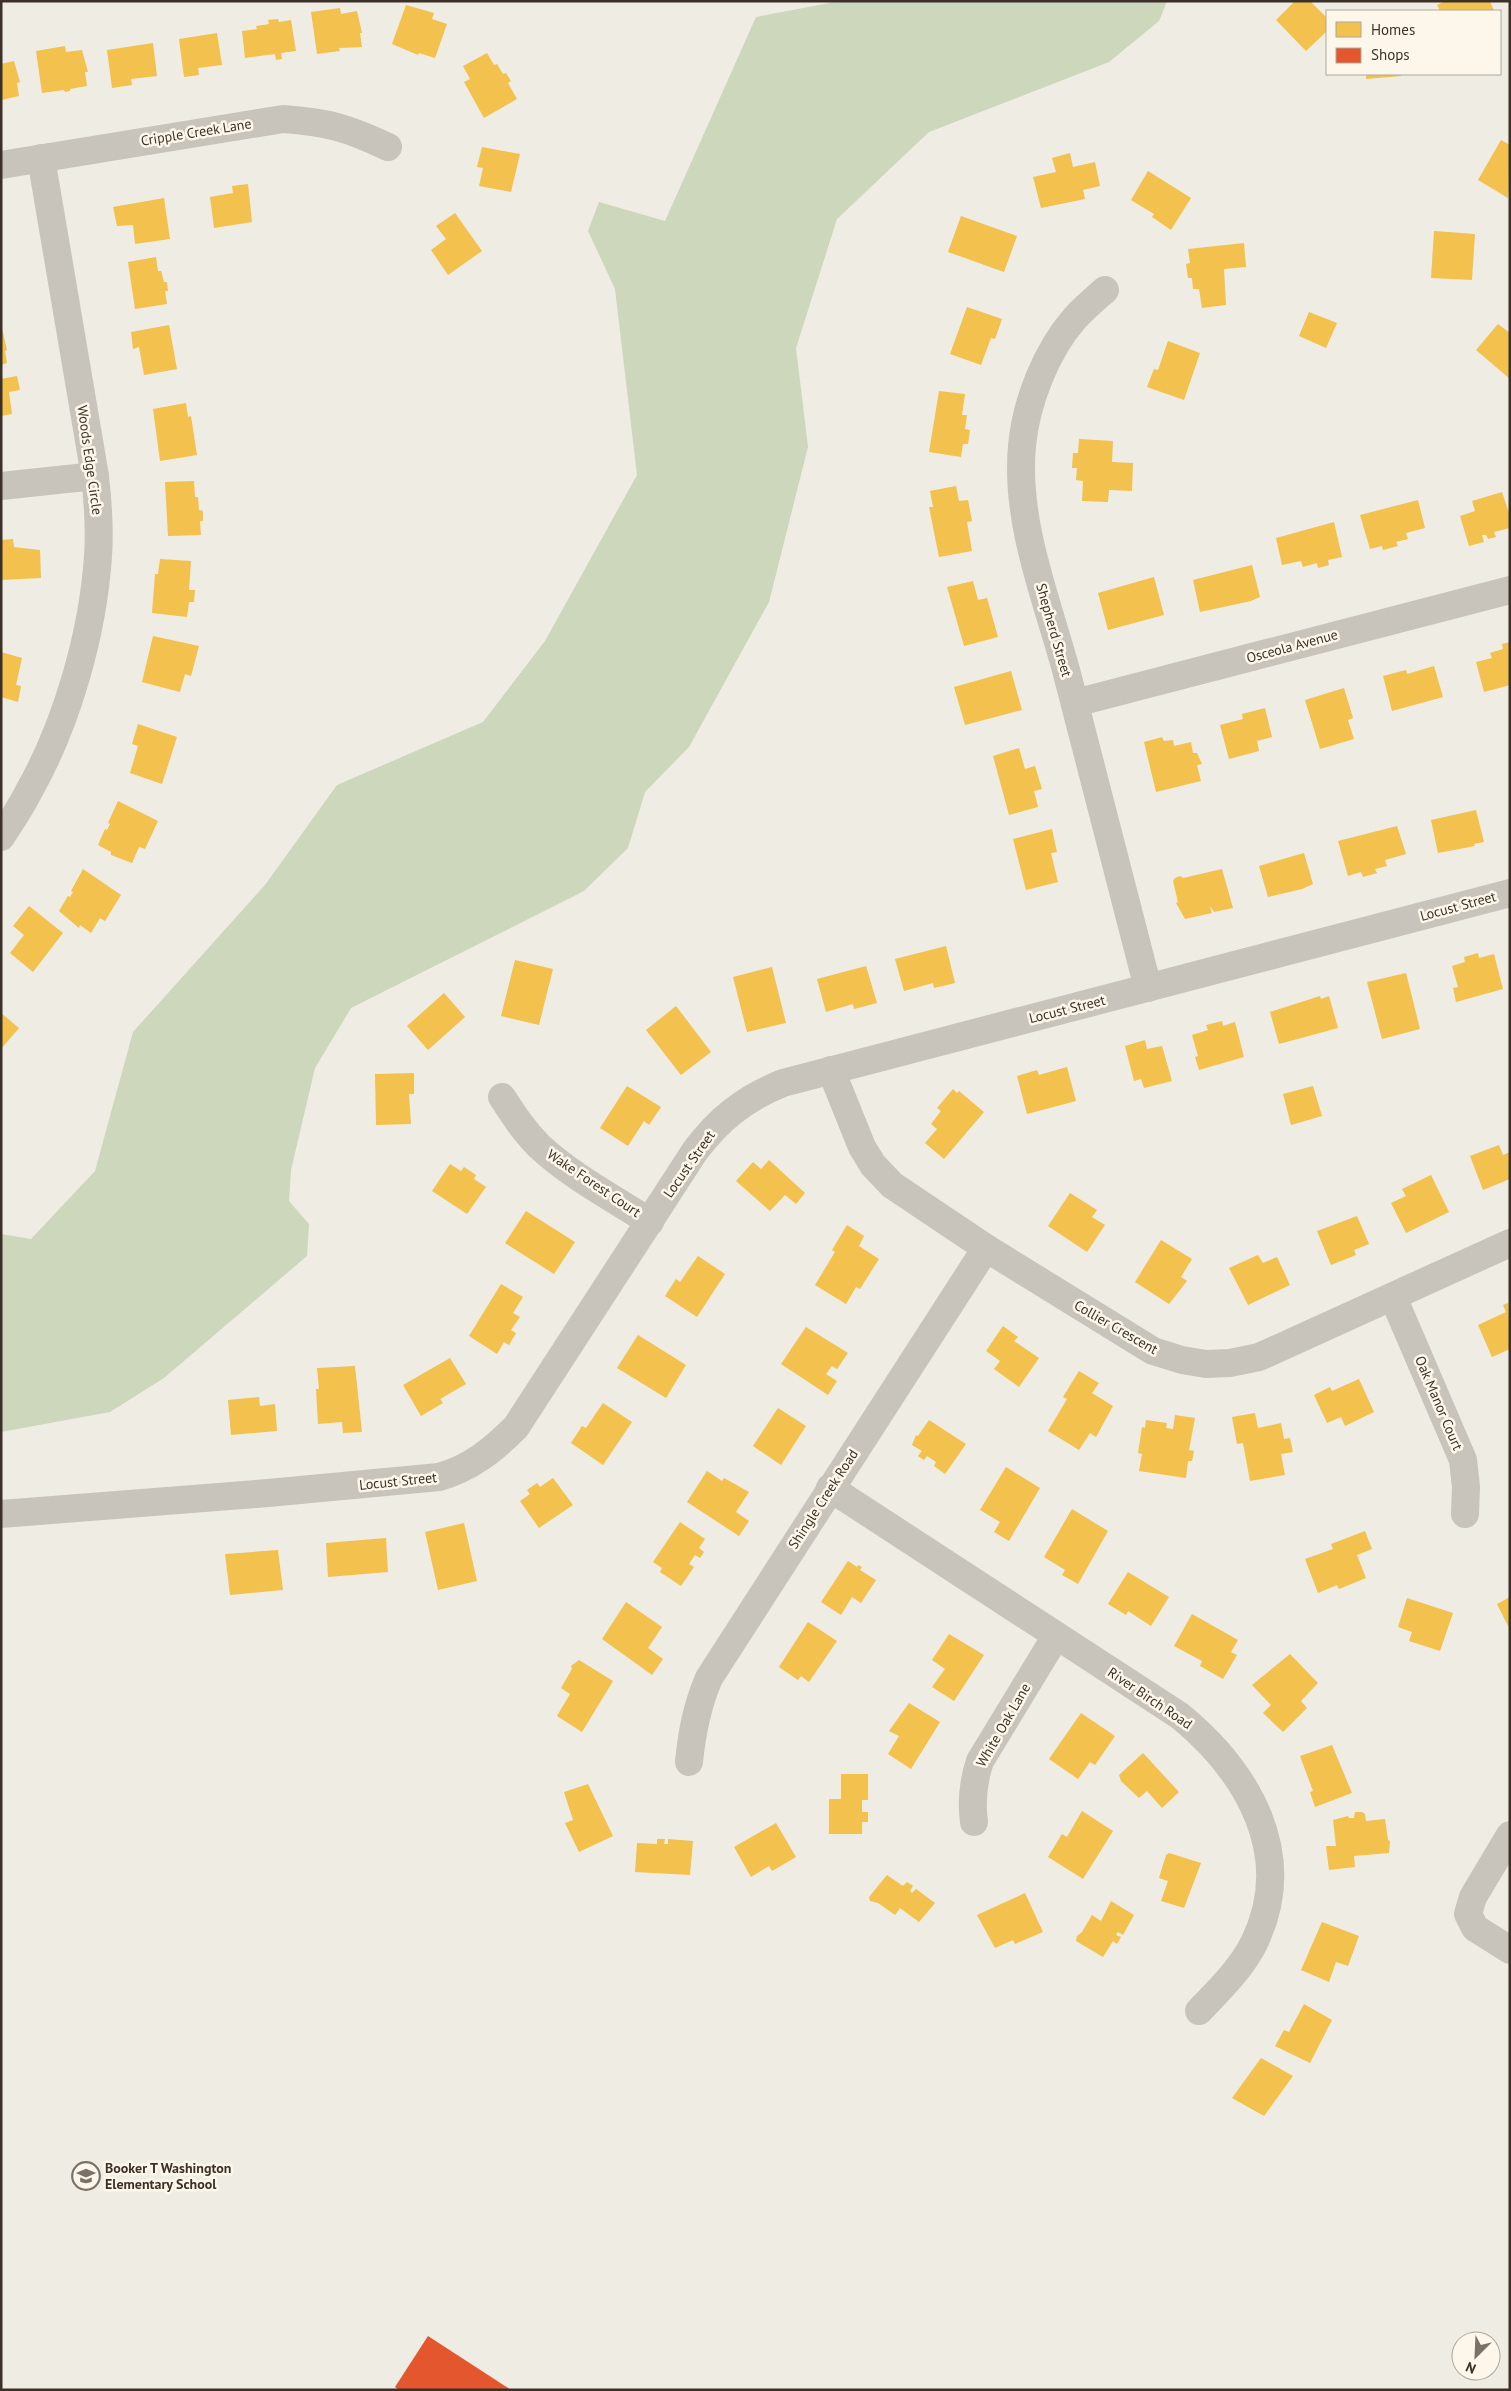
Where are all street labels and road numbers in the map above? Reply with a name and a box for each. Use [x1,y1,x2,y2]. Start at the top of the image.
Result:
street label: Cripple Creek Lane [139,114,253,150]
street label: Woods Edge Circle [73,404,107,516]
street label: Shepherd Street [1032,581,1076,679]
street label: Osceola Avenue [1244,625,1340,667]
street label: Locust Street [1418,887,1498,925]
street label: Locust Street [1027,991,1107,1027]
street label: Locust Street [659,1127,719,1201]
street label: Wake Forest Court [544,1145,644,1221]
street label: Collier Crescent [1071,1296,1161,1358]
street label: Oak Manor Court [1411,1353,1467,1453]
street label: Shingle Creek Road [784,1446,862,1552]
street label: Locust Street [358,1468,438,1494]
street label: River Birch Road [1104,1663,1196,1733]
street label: White Oak Lane [972,1680,1034,1770]

